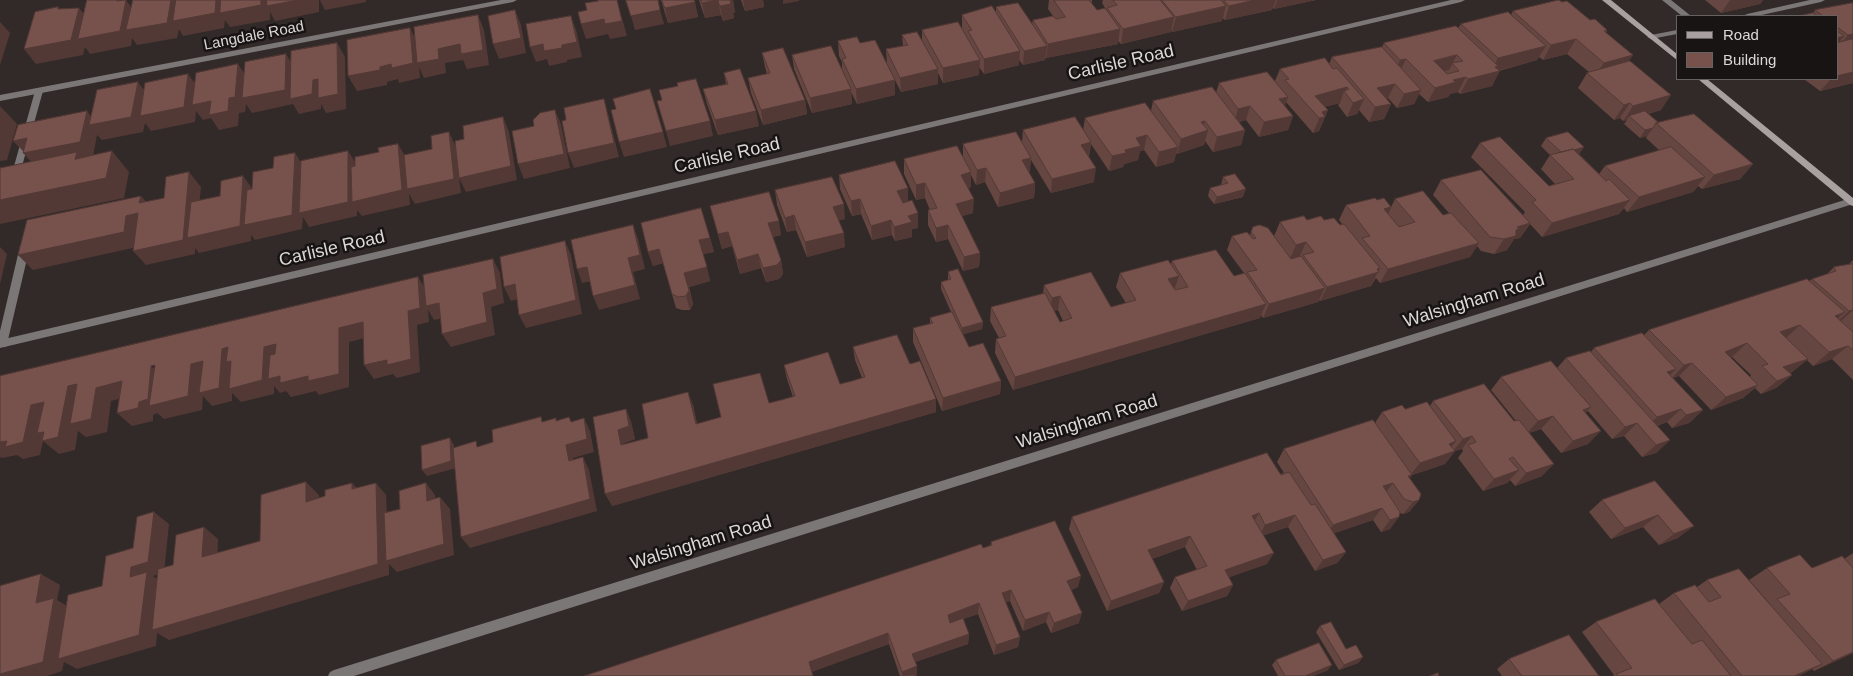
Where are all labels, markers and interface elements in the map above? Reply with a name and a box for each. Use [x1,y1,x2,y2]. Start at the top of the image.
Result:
legend [1676,15,1838,80]
street label: Langdale Road [202,17,306,55]
text: Road [1723,26,1759,43]
street label: Carlisle Road [1066,40,1176,86]
text: Building [1723,51,1776,68]
street label: Carlisle Road [672,133,782,179]
street label: Carlisle Road [277,226,387,272]
street label: Walsingham Road [1401,269,1547,333]
street label: Walsingham Road [1014,390,1160,454]
street label: Walsingham Road [628,511,774,575]

